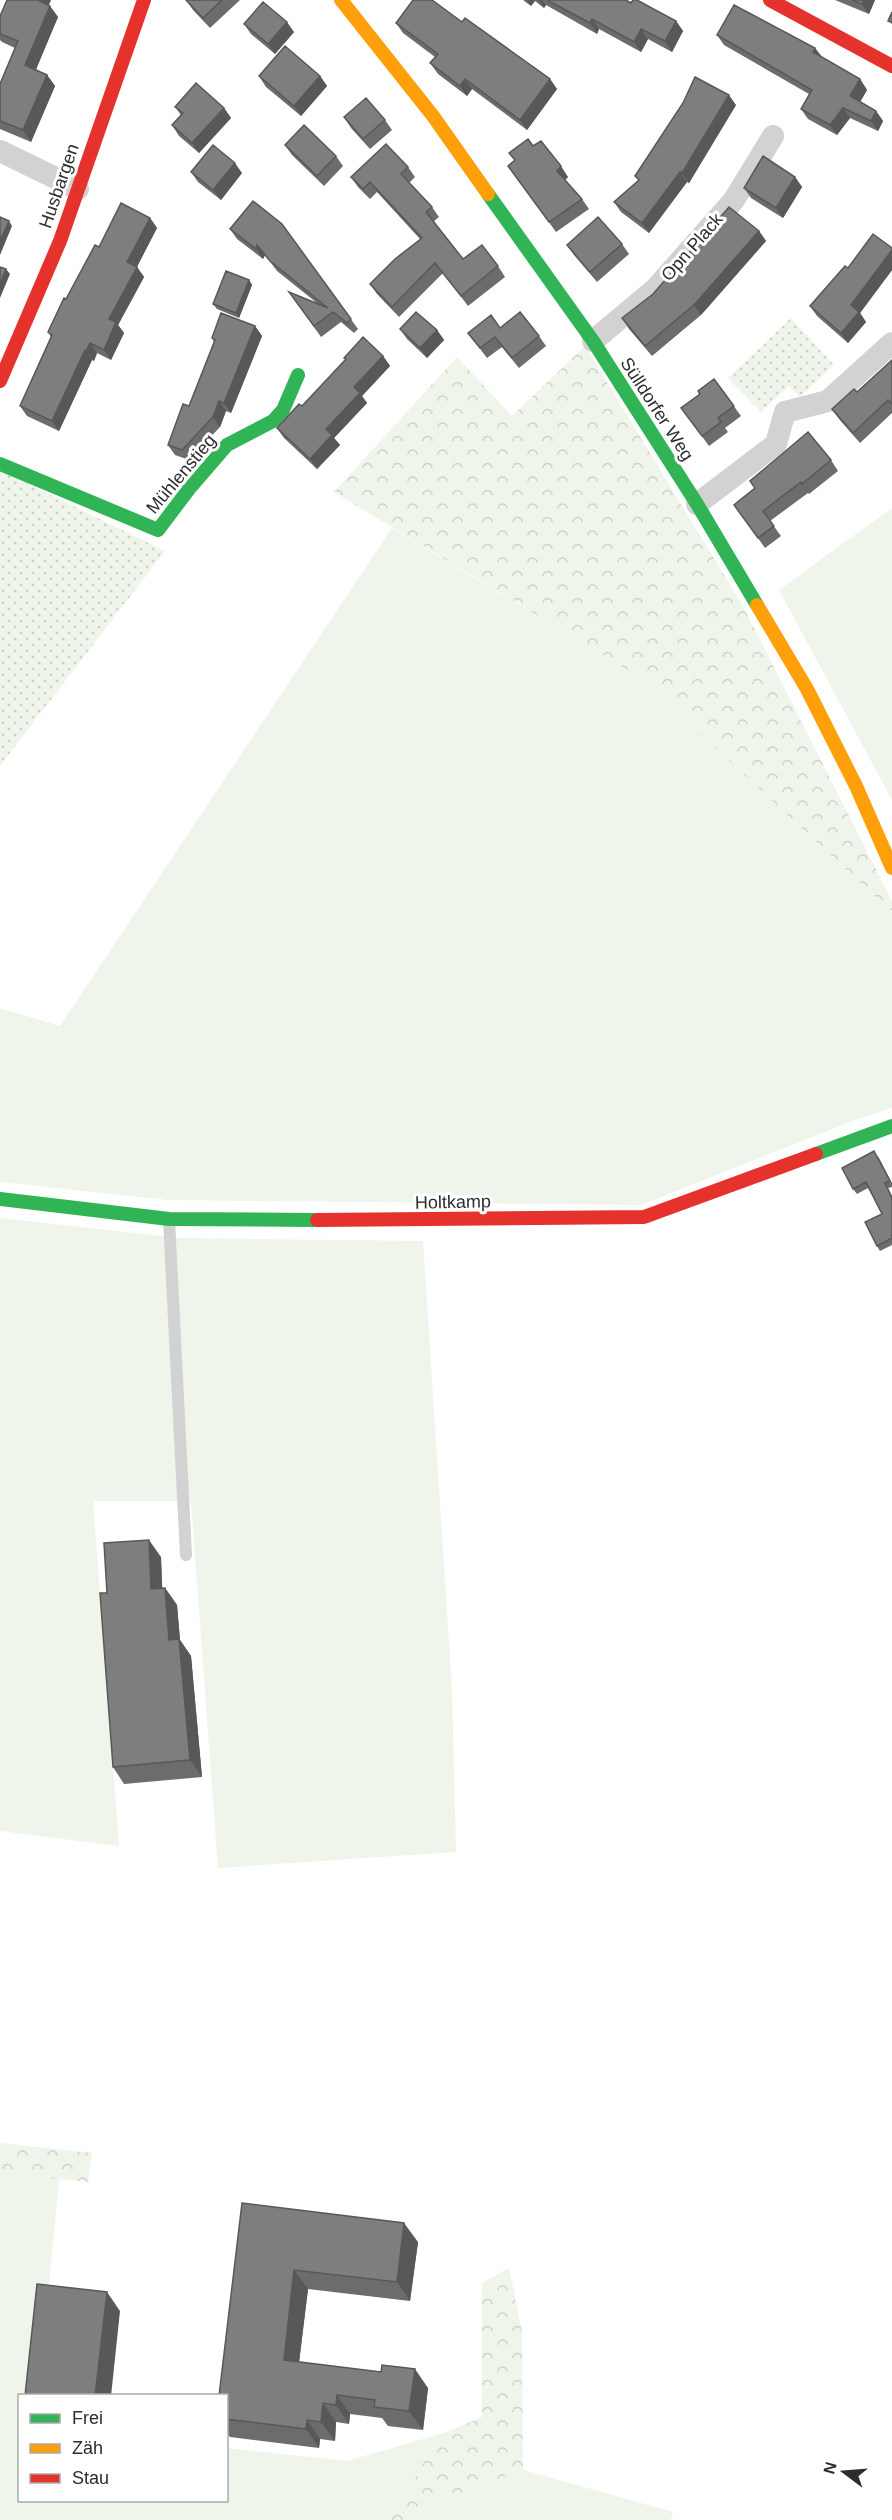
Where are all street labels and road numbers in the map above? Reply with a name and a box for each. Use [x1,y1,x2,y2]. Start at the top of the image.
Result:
street label: Husbargen [35,141,83,231]
street label: Opn Plack [657,208,727,285]
street label: Sülldorfer Weg [616,354,698,464]
street label: Mühlenstieg [142,430,220,518]
street label: Holtkamp [415,1191,491,1213]

